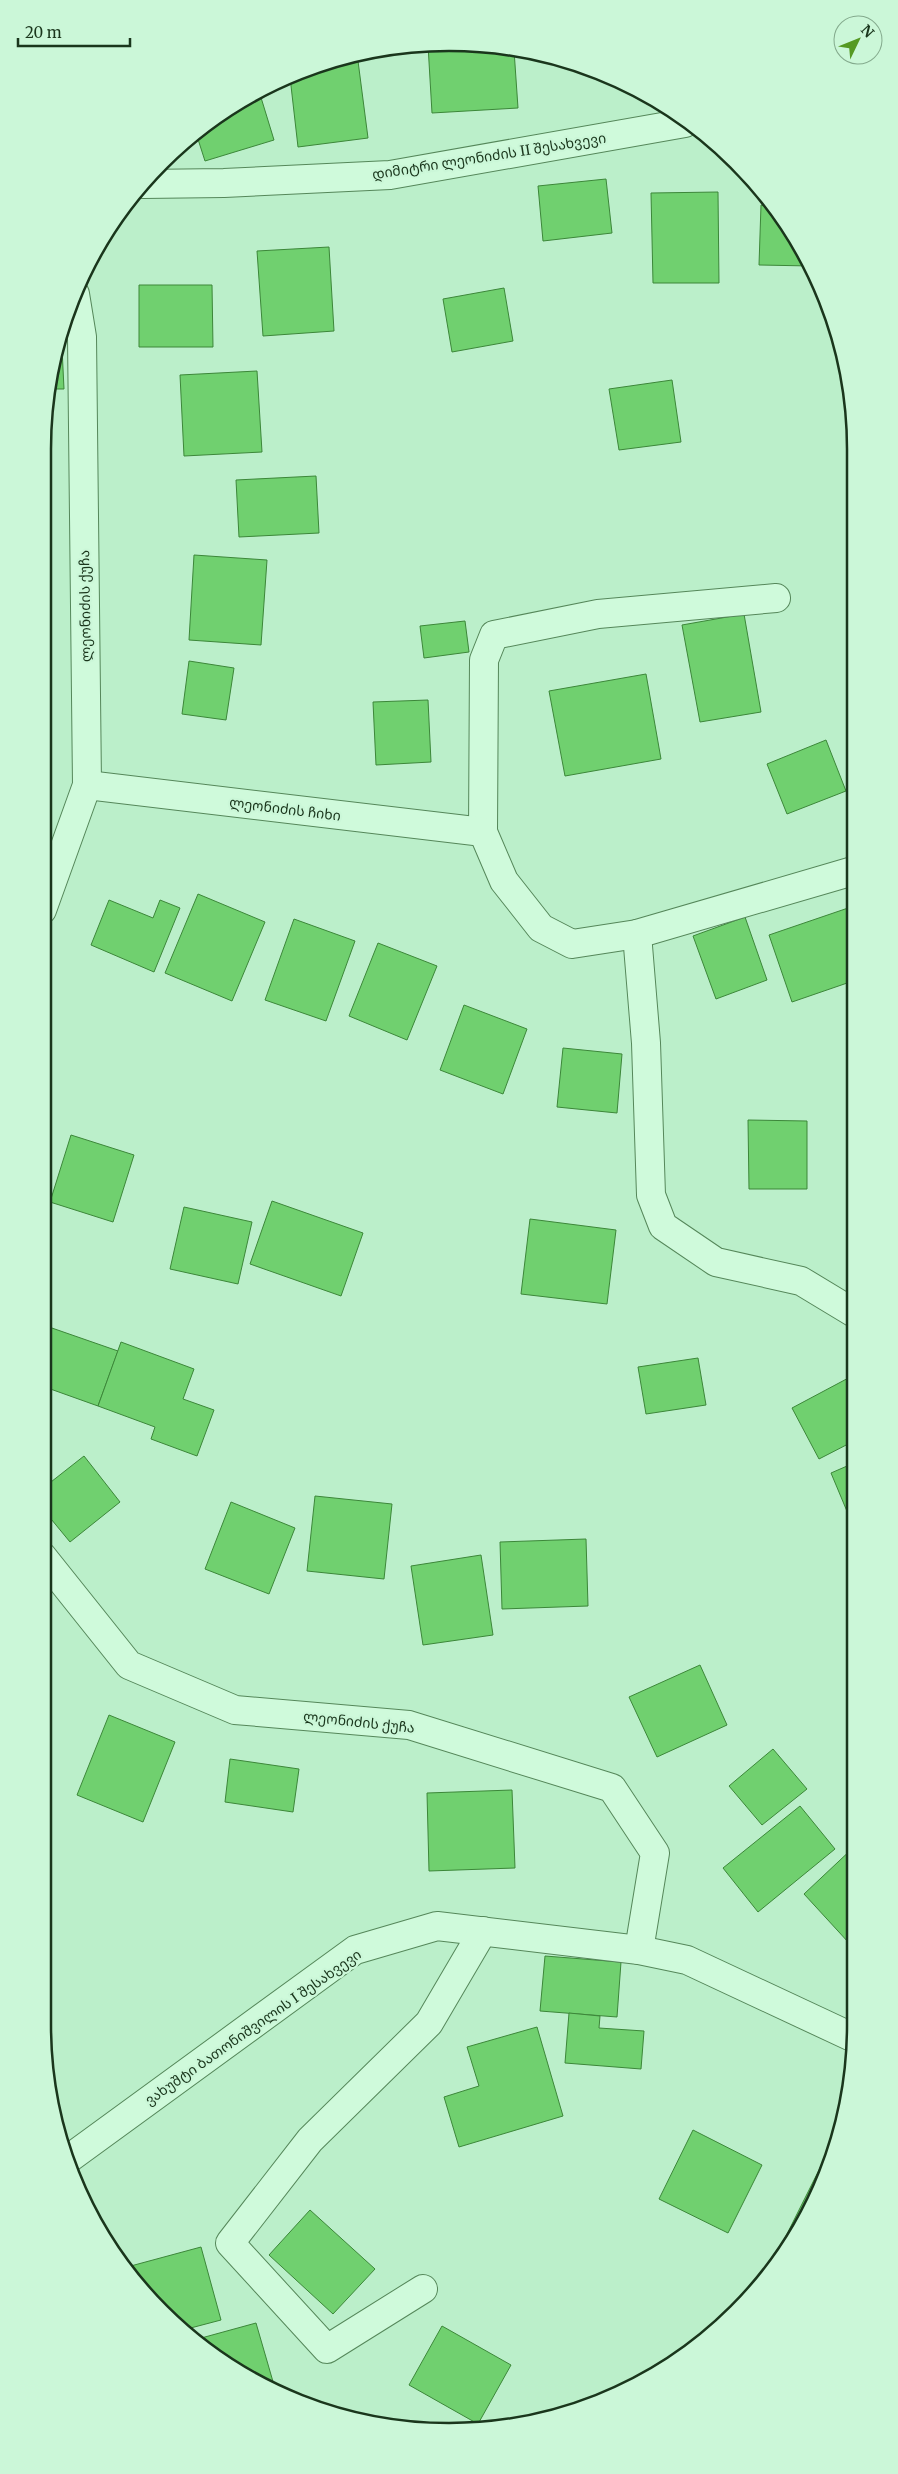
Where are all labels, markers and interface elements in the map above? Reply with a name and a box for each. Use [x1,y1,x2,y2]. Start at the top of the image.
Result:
scale bar [18,15,130,47]
north arrow [833,15,883,65]
text: N [857,21,878,41]
text: 20 m [25,23,62,42]
street label: დიმიტრი ლეონიძის II შესახვევი [371,129,607,183]
street label: ლეონიძის ქუჩა [75,550,95,662]
street label: ლეონიძის ჩიხი [228,793,342,825]
street label: ლეონიძის ქუჩა [302,1707,416,1737]
street label: ვახუშტი ბათონიშვილის I შესახვევი [141,1945,365,2109]

